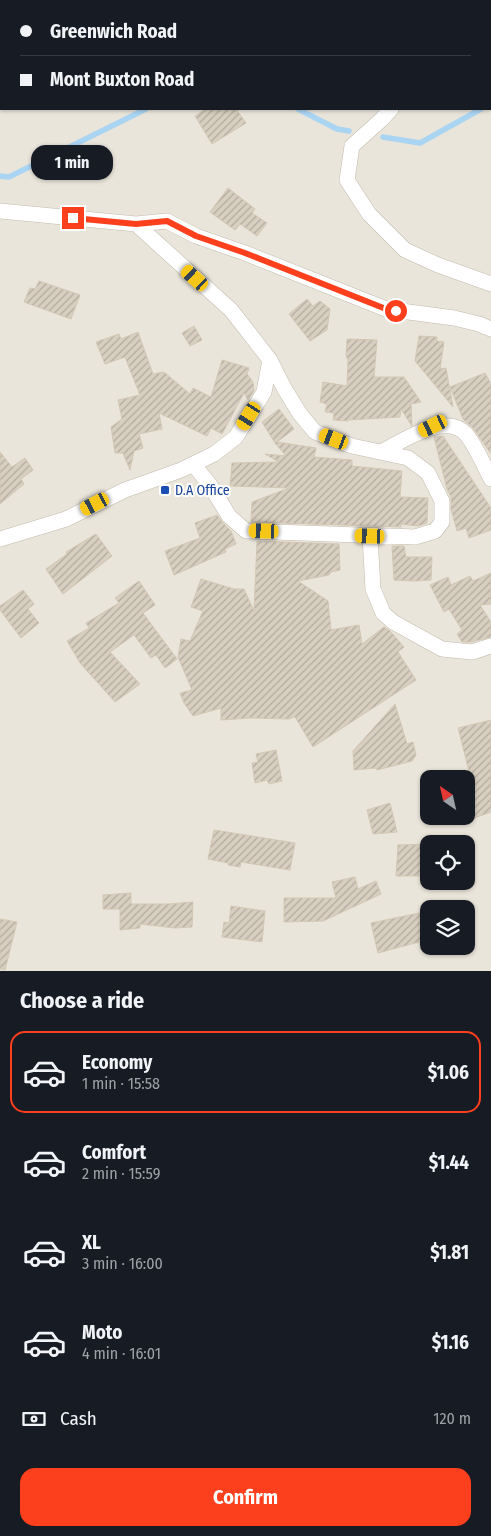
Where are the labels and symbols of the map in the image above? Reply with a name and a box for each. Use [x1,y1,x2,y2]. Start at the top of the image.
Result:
callout: 1 min [32,146,114,180]
route end [62,207,84,229]
car [178,262,211,294]
route start [385,300,407,322]
car [234,399,263,433]
car [416,413,449,439]
car [317,427,350,451]
place label: D.A Office [175,482,230,499]
marker: D.A Office [159,484,171,496]
car [78,491,111,517]
car [248,523,279,539]
car [354,528,385,544]
north arrow [420,770,475,825]

